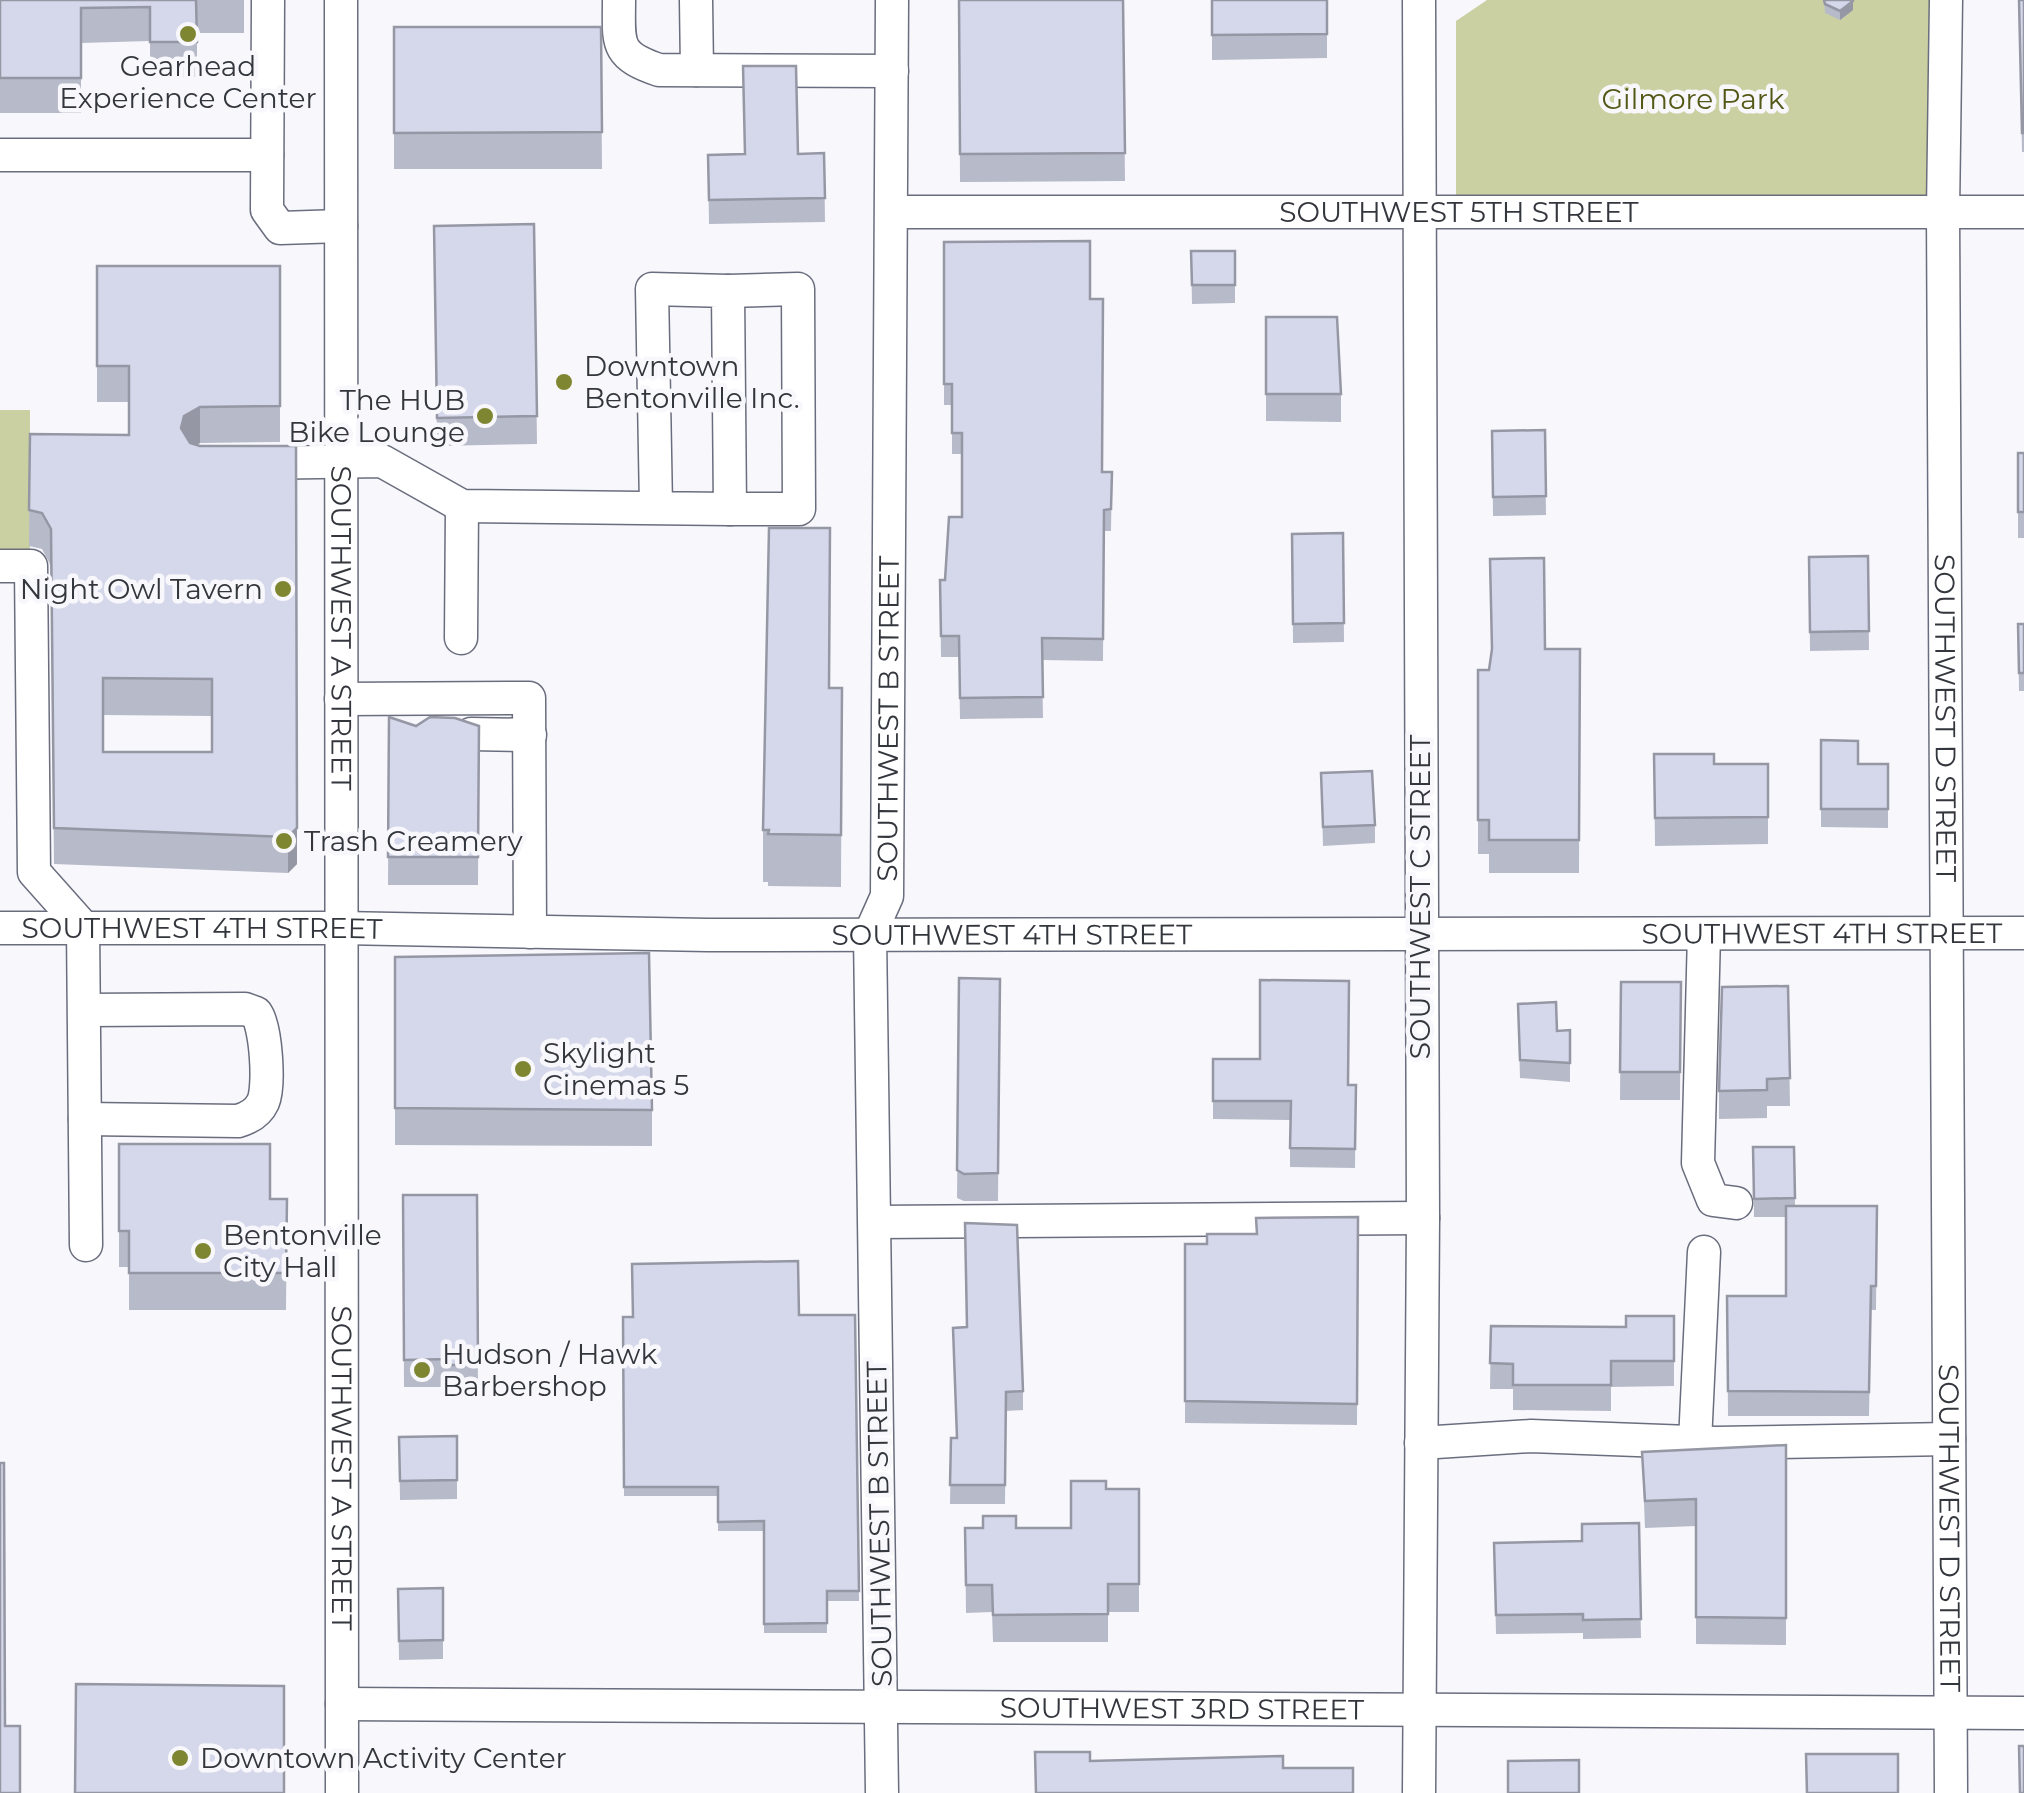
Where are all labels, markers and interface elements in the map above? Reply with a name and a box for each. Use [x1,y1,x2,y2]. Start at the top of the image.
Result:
marker: Gearhead Experience Center [177,23,199,45]
place label: Gearhead Experience Center [59,49,317,115]
park label: Gilmore Park [1601,82,1785,116]
street label: SOUTHWEST 5TH STREET [1279,195,1639,229]
place label: Downtown Bentonville Inc. [584,349,800,415]
marker: Downtown Bentonville Inc. [553,371,575,393]
place label: The HUB Bike Lounge [288,383,465,449]
marker: The HUB Bike Lounge [474,405,496,427]
street label: SOUTHWEST A STREET [324,465,358,791]
street label: SOUTHWEST D STREET [1928,554,1963,882]
street label: SOUTHWEST B STREET [870,556,906,882]
place label: Night Owl Tavern [20,572,263,606]
marker: Night Owl Tavern [272,578,294,600]
street label: SOUTHWEST C STREET [1403,735,1437,1059]
place label: Trash Creamery [304,824,524,858]
marker: Trash Creamery [273,830,295,852]
street label: SOUTHWEST 4TH STREET [22,911,383,946]
street label: SOUTHWEST 4TH STREET [1641,916,2002,951]
street label: SOUTHWEST 4TH STREET [831,917,1192,952]
place label: Skylight Cinemas 5 [543,1036,689,1102]
marker: Skylight Cinemas 5 [512,1058,534,1080]
place label: Bentonville City Hall [223,1218,382,1284]
marker: Bentonville City Hall [192,1240,214,1262]
street label: SOUTHWEST A STREET [325,1305,359,1631]
place label: Hudson / Hawk Barbershop [442,1337,657,1403]
marker: Hudson / Hawk Barbershop [411,1359,433,1381]
street label: SOUTHWEST B STREET [859,1361,899,1687]
street label: SOUTHWEST D STREET [1932,1364,1967,1692]
street label: SOUTHWEST 3RD STREET [1000,1691,1364,1726]
place label: Downtown Activity Center [200,1741,567,1775]
marker: Downtown Activity Center [169,1747,191,1769]

